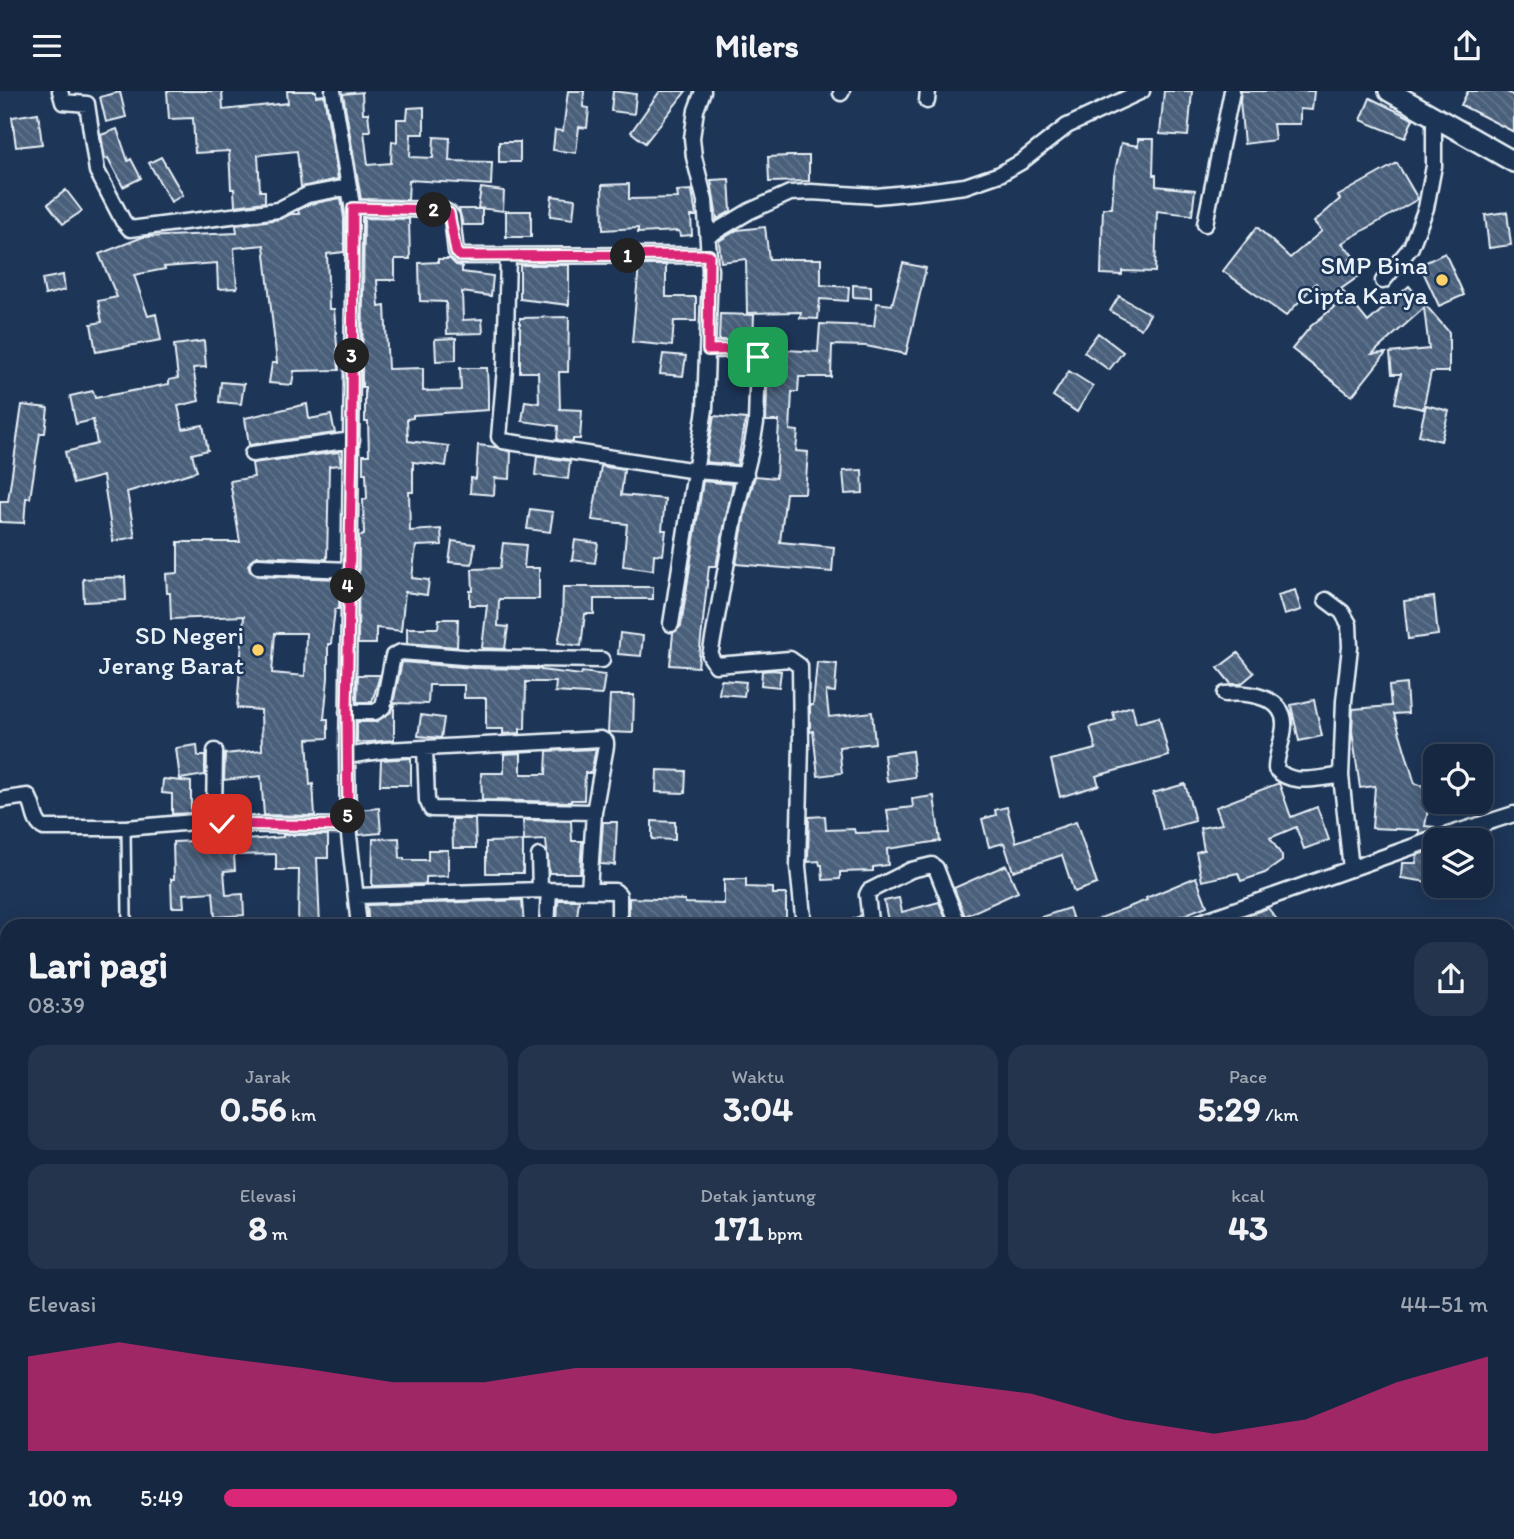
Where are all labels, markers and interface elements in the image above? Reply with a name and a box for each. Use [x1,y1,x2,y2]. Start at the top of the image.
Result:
icon: menu [28,27,66,65]
text: Milers [715,27,799,65]
icon: share [1448,27,1486,65]
pin: 2 [416,193,452,227]
text: 2 [429,198,439,221]
pin: 1 [610,239,646,273]
text: 1 [623,244,632,267]
place label: SMP Bina Cipta Karya [1297,249,1428,311]
marker: SMP Bina Cipta Karya [1434,272,1450,288]
pin [728,327,788,387]
pin: 3 [334,338,370,373]
icon: arrive [739,338,777,376]
text: 3 [346,344,357,367]
pin: 4 [330,568,366,603]
text: 4 [342,574,353,597]
place label: SD Negeri Jerang Barat [99,619,244,681]
marker: SD Negeri Jerang Barat [250,642,266,658]
map controls [1423,744,1493,898]
button: locate [1423,744,1493,814]
pin [192,794,252,854]
pin: 5 [330,799,366,833]
text: 5 [343,804,352,827]
icon: check [203,805,241,843]
button: layers [1423,828,1493,898]
text: Lari pagi [28,942,168,988]
button: share [1414,942,1488,1016]
text: 08:39 [28,991,85,1019]
text: Jarak [245,1065,291,1088]
text: Waktu [732,1065,784,1088]
text: Pace [1229,1065,1267,1088]
text: 0.56 [220,1088,287,1130]
text: 3:04 [723,1088,793,1130]
text: 5:29 [1197,1088,1261,1130]
text: km [287,1103,316,1126]
text: /km [1261,1103,1299,1126]
text: Elevasi [240,1184,296,1207]
text: Detak jantung [700,1184,816,1207]
text: kcal [1231,1184,1265,1207]
text: 8 [248,1207,267,1249]
text: 171 [713,1207,763,1249]
text: 43 [1228,1207,1268,1249]
text: m [267,1222,288,1245]
text: bpm [763,1222,803,1245]
text: Elevasi [28,1290,96,1318]
text: 44–51 m [1400,1290,1488,1318]
text: 100 m [28,1484,92,1512]
text: 5:49 [140,1484,184,1512]

